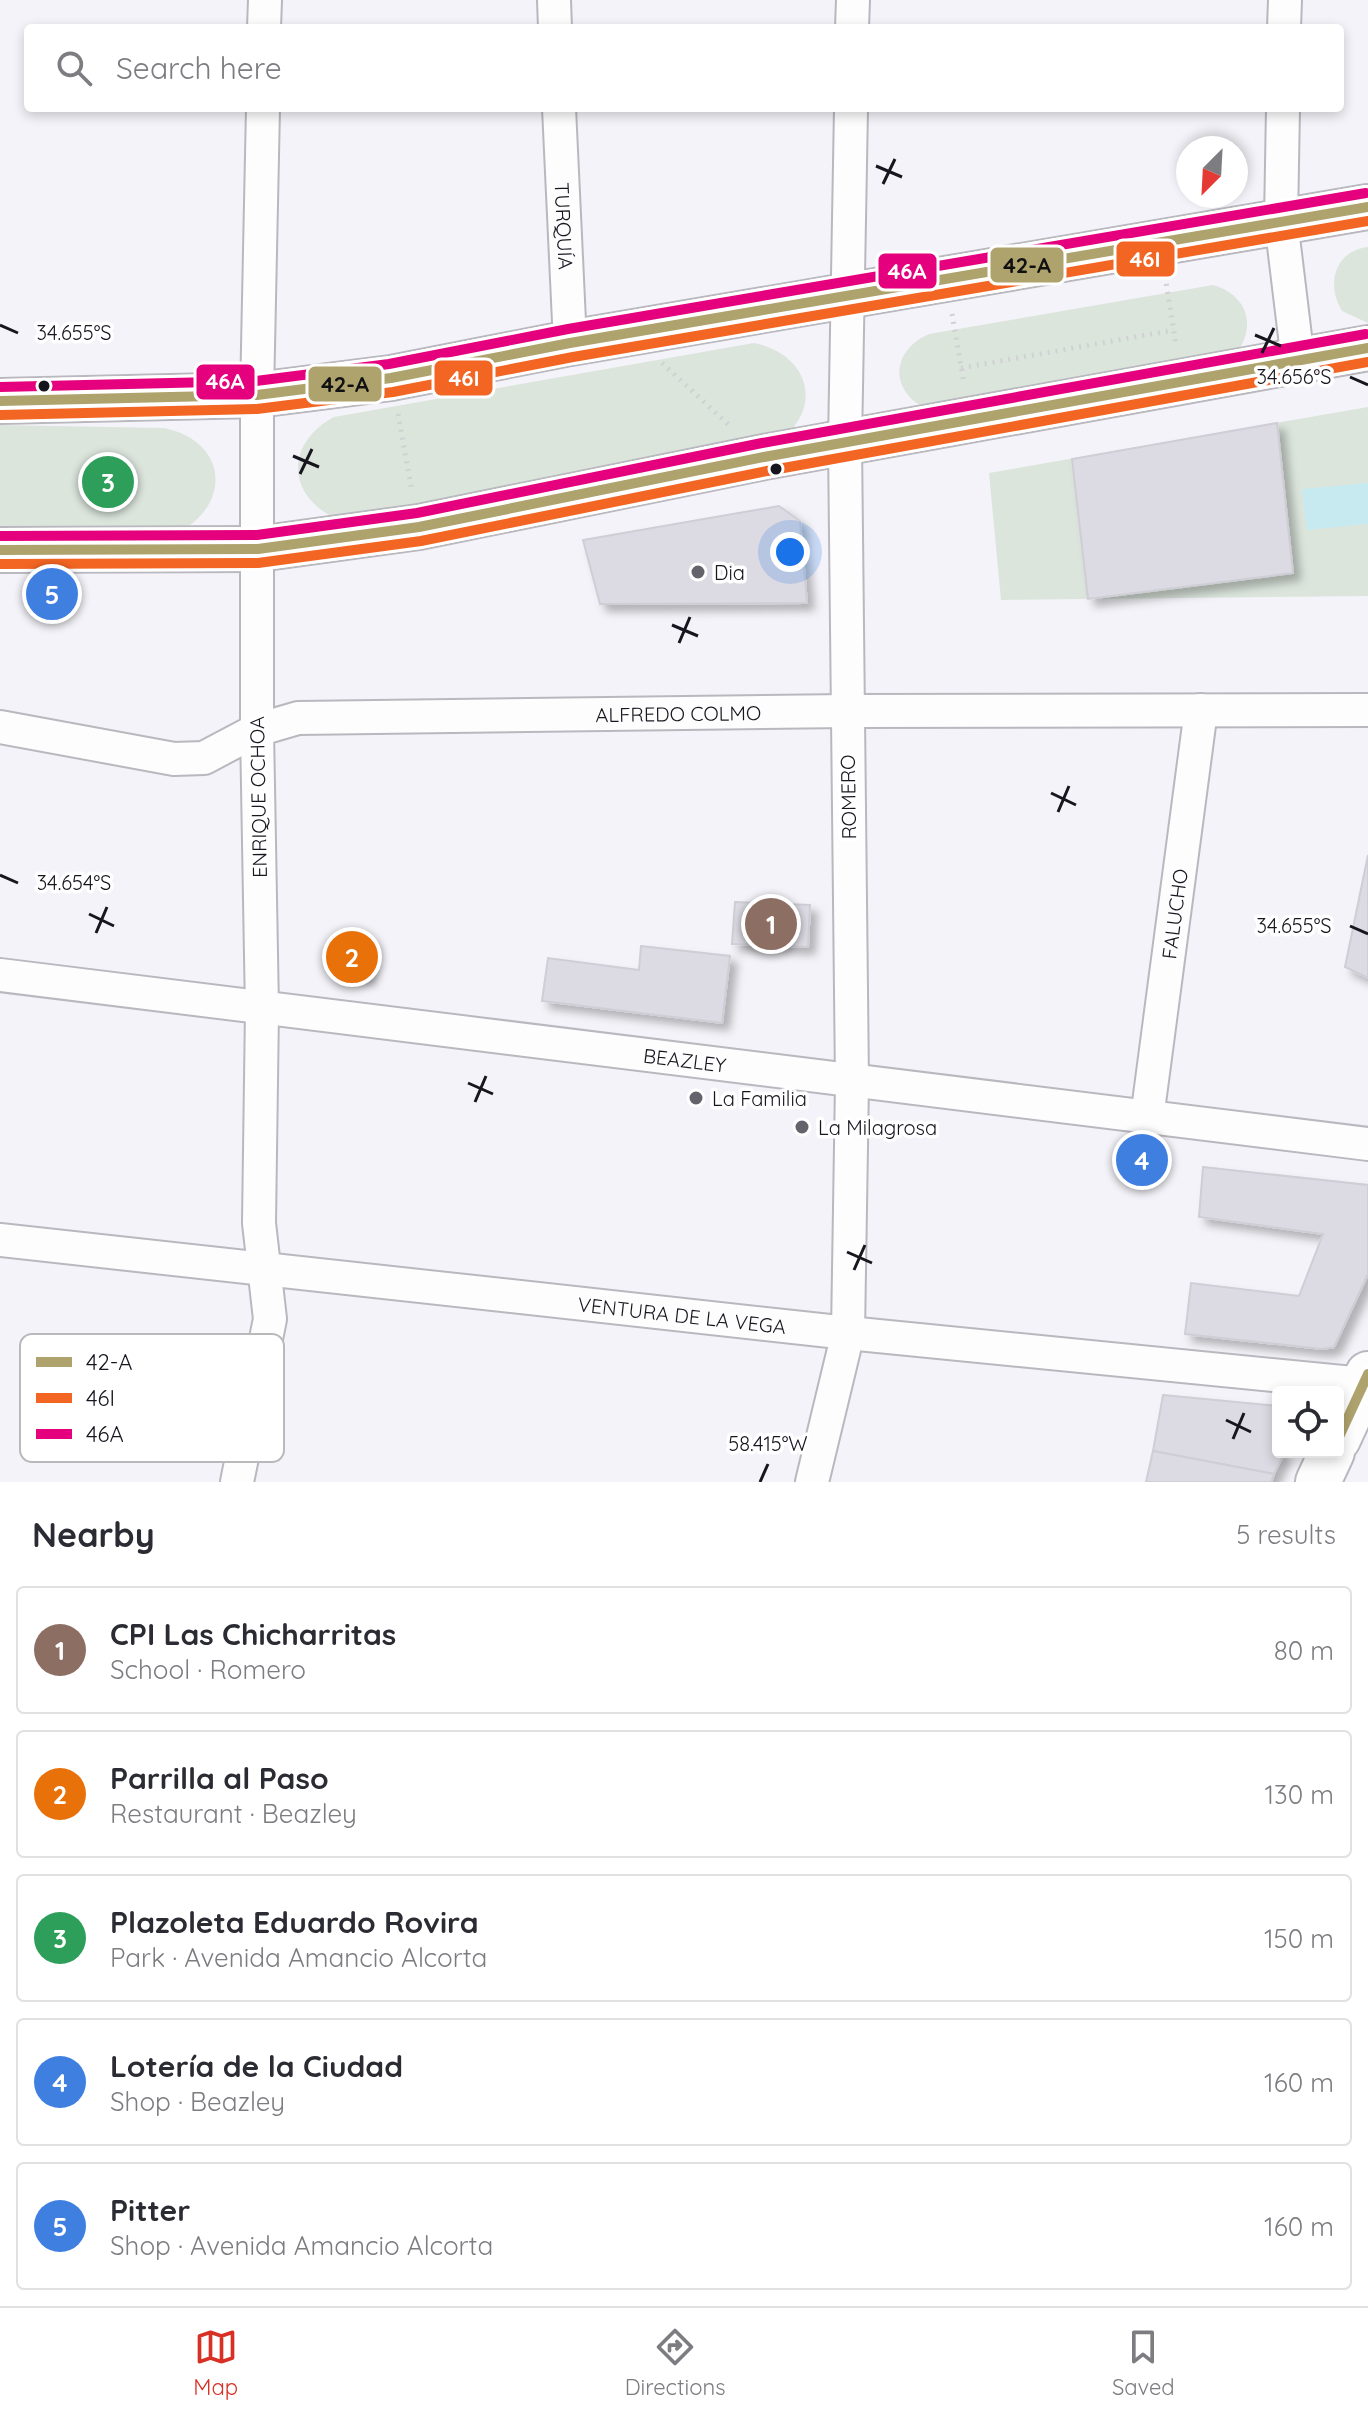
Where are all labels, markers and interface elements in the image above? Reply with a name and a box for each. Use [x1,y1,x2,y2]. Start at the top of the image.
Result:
search box [24,24,1344,112]
icon: search [52,46,96,90]
text: Search here [116,49,282,87]
north arrow [1176,136,1248,208]
street label: TURQUÍA [550,182,579,270]
line badge: 46I [1115,240,1176,278]
text: 46I [1129,245,1161,273]
line badge: 42-A [989,246,1065,284]
text: 42-A [1003,251,1051,279]
line badge: 46A [877,252,938,290]
text: 46A [887,257,927,285]
text: 34.655°S [36,320,112,345]
line badge: 46I [433,359,494,397]
line badge: 46A [195,363,256,401]
text: 46I [448,364,480,392]
text: 34.656°S [1257,364,1331,389]
line badge: 42-A [307,365,383,403]
text: 46A [205,367,245,395]
text: 42-A [321,370,369,398]
unlabelled marker [36,378,52,394]
pin: 3 [82,452,134,512]
unlabelled marker [768,461,784,477]
your location [770,532,810,572]
place label: Dia [714,560,745,585]
marker: Dia [689,563,707,581]
pin: 5 [26,564,78,624]
street label: ALFREDO COLMO [595,700,761,727]
street label: ENRIQUE OCHOA [244,716,272,878]
street label: ROMERO [835,754,861,840]
street label: FALUCHO [1156,867,1192,961]
text: 34.654°S [37,870,111,895]
pin: 1 [745,894,797,954]
text: 34.655°S [1256,913,1332,938]
pin: 2 [326,927,378,987]
street label: BEAZLEY [642,1042,728,1077]
place label: La Familia [712,1086,807,1111]
marker: La Familia [687,1089,705,1107]
place label: La Milagrosa [818,1115,937,1140]
marker: La Milagrosa [793,1118,811,1136]
pin: 4 [1116,1130,1168,1190]
street label: VENTURA DE LA VEGA [577,1291,787,1339]
legend [20,1334,284,1462]
text: 42-A [86,1348,133,1376]
text: 46I [86,1384,115,1412]
map controls [1272,1386,1344,1458]
button: locate [1272,1386,1344,1458]
text: 46A [86,1420,124,1448]
text: 58.415°W [728,1431,808,1456]
text: Nearby [32,1513,155,1556]
text: 5 results [1236,1518,1336,1551]
text: CPI Las Chicharritas [110,1615,396,1653]
text: 1 [55,1634,65,1667]
text: 80 m [1274,1634,1334,1667]
text: School · Romero [110,1653,306,1686]
text: Parrilla al Paso [110,1759,329,1797]
text: 2 [53,1778,67,1811]
text: 130 m [1264,1778,1334,1811]
text: Restaurant · Beazley [110,1797,357,1830]
text: Plazoleta Eduardo Rovira [110,1903,479,1941]
text: 3 [53,1922,67,1955]
text: 150 m [1264,1922,1334,1955]
text: Park · Avenida Amancio Alcorta [110,1941,487,1974]
text: Lotería de la Ciudad [110,2047,403,2085]
text: 4 [52,2066,68,2099]
text: 160 m [1264,2066,1334,2099]
text: Shop · Beazley [110,2085,285,2118]
text: Pitter [110,2191,190,2229]
text: 5 [53,2210,67,2243]
text: 160 m [1264,2210,1334,2243]
text: Shop · Avenida Amancio Alcorta [110,2229,493,2262]
tab: Map [193,2325,238,2401]
tab: Directions [625,2325,725,2401]
tab: Saved [1112,2325,1175,2401]

